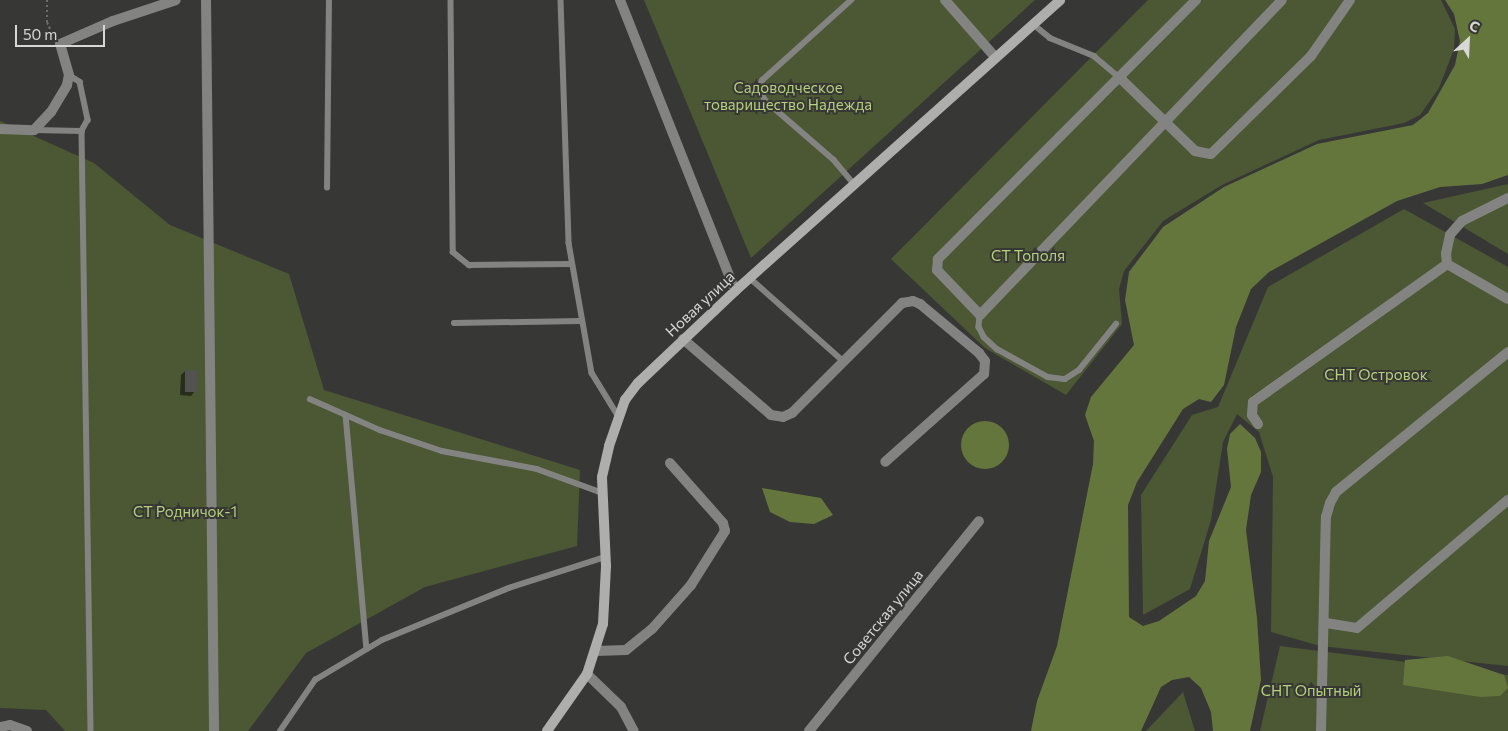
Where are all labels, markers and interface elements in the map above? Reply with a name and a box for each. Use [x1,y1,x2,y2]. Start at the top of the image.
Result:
scale bar [18,15,108,47]
north arrow [1443,15,1493,65]
text: С [1467,16,1482,36]
text: 50 m [23,25,57,43]
park label: Садоводческое товарищество Надежда [704,78,872,113]
park label: СТ Тополя [991,247,1065,265]
street label: Новая улица [662,268,738,340]
park label: СНТ Островок [1324,366,1428,384]
park label: СТ Родничок-1 [133,503,237,521]
street label: Советская улица [839,566,927,668]
park label: СНТ Опытный [1261,682,1361,700]

